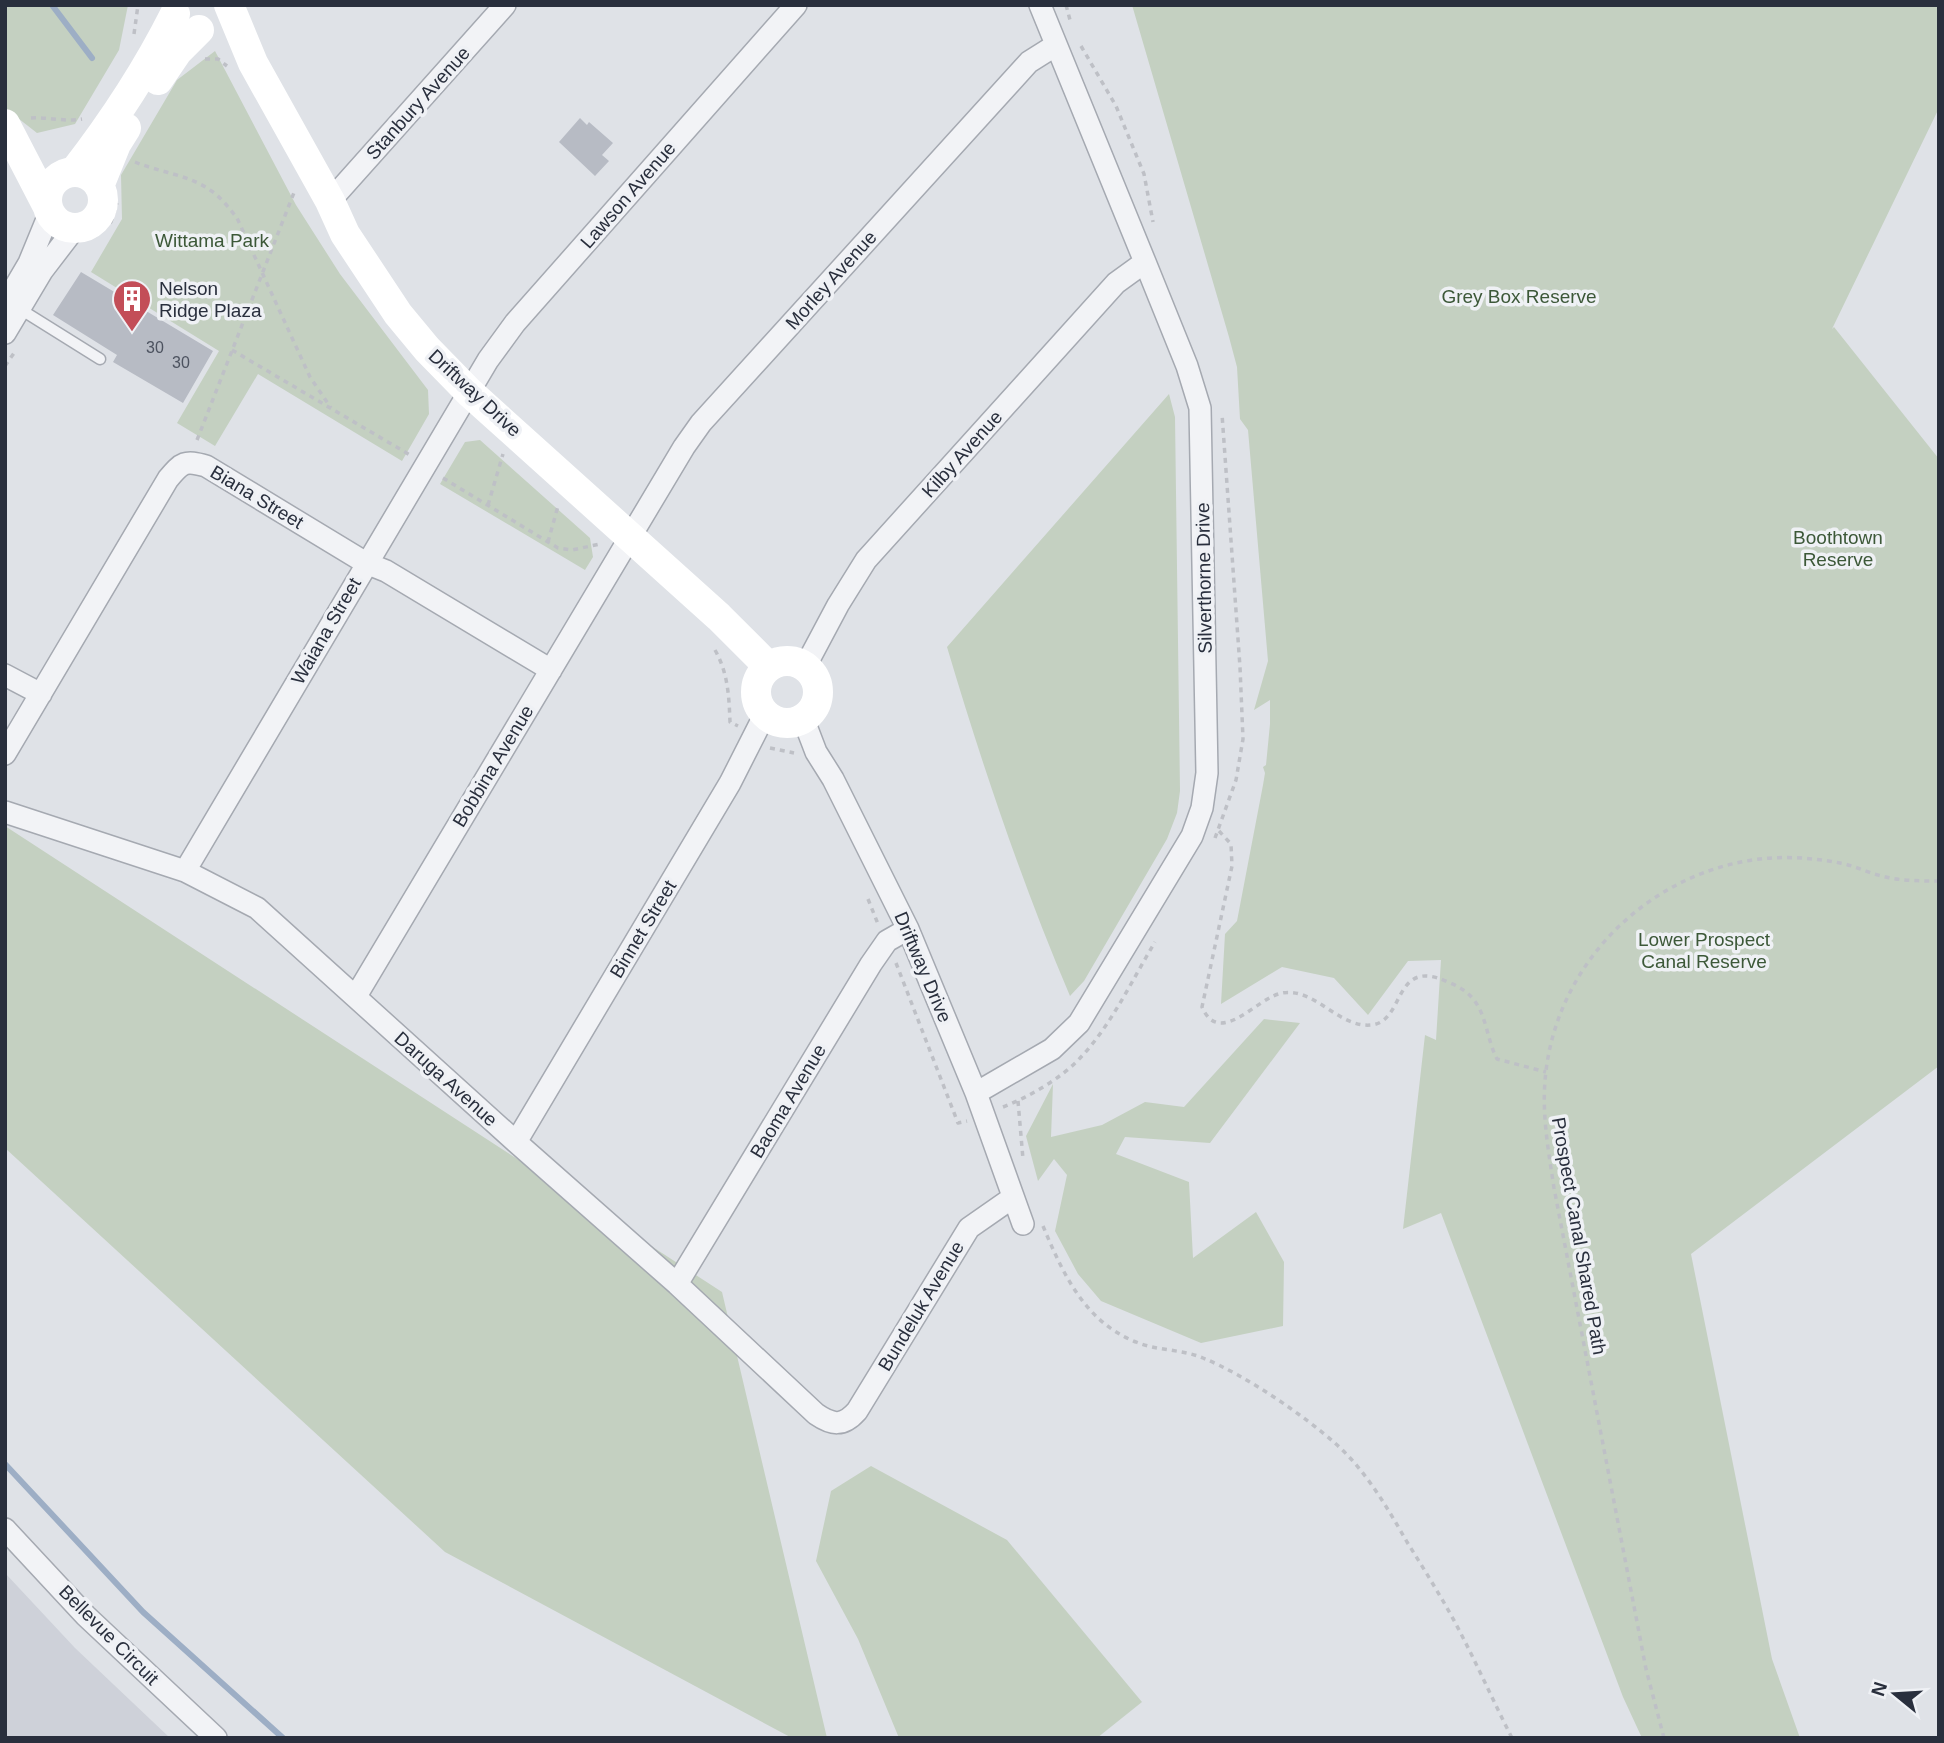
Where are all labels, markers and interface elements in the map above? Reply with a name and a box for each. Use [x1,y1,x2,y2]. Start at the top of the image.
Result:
street label: Stanbury Avenue [362,42,474,164]
street label: Lawson Avenue [576,138,680,252]
street label: Morley Avenue [781,226,881,334]
park label: Wittama Park [155,230,270,251]
building icon: Nelson Ridge Plaza [111,278,153,333]
place label: Nelson Ridge Plaza [159,278,262,321]
park label: Grey Box Reserve [1441,286,1597,307]
house number: 30 [146,339,164,356]
street label: Driftway Drive [425,345,525,441]
house number: 30 [172,354,190,371]
street label: Kilby Avenue [918,406,1006,502]
street label: Biana Street [207,461,308,533]
street label: Silverthorne Drive [1192,502,1216,654]
park label: Boothtown Reserve [1793,527,1883,570]
street label: Waiana Street [287,573,365,688]
street label: Bobbina Avenue [448,701,538,831]
street label: Binnet Street [606,876,681,981]
street label: Driftway Drive [890,908,956,1026]
park label: Lower Prospect Canal Reserve [1638,929,1771,972]
street label: Daruga Avenue [390,1027,502,1131]
street label: Baoma Avenue [746,1041,830,1161]
street label: Prospect Canal Shared Path [1548,1116,1610,1356]
street label: Bundeluk Avenue [874,1237,968,1375]
street label: Bellevue Circuit [55,1581,164,1690]
north arrow [1860,1659,1930,1729]
text: N [1867,1679,1891,1699]

